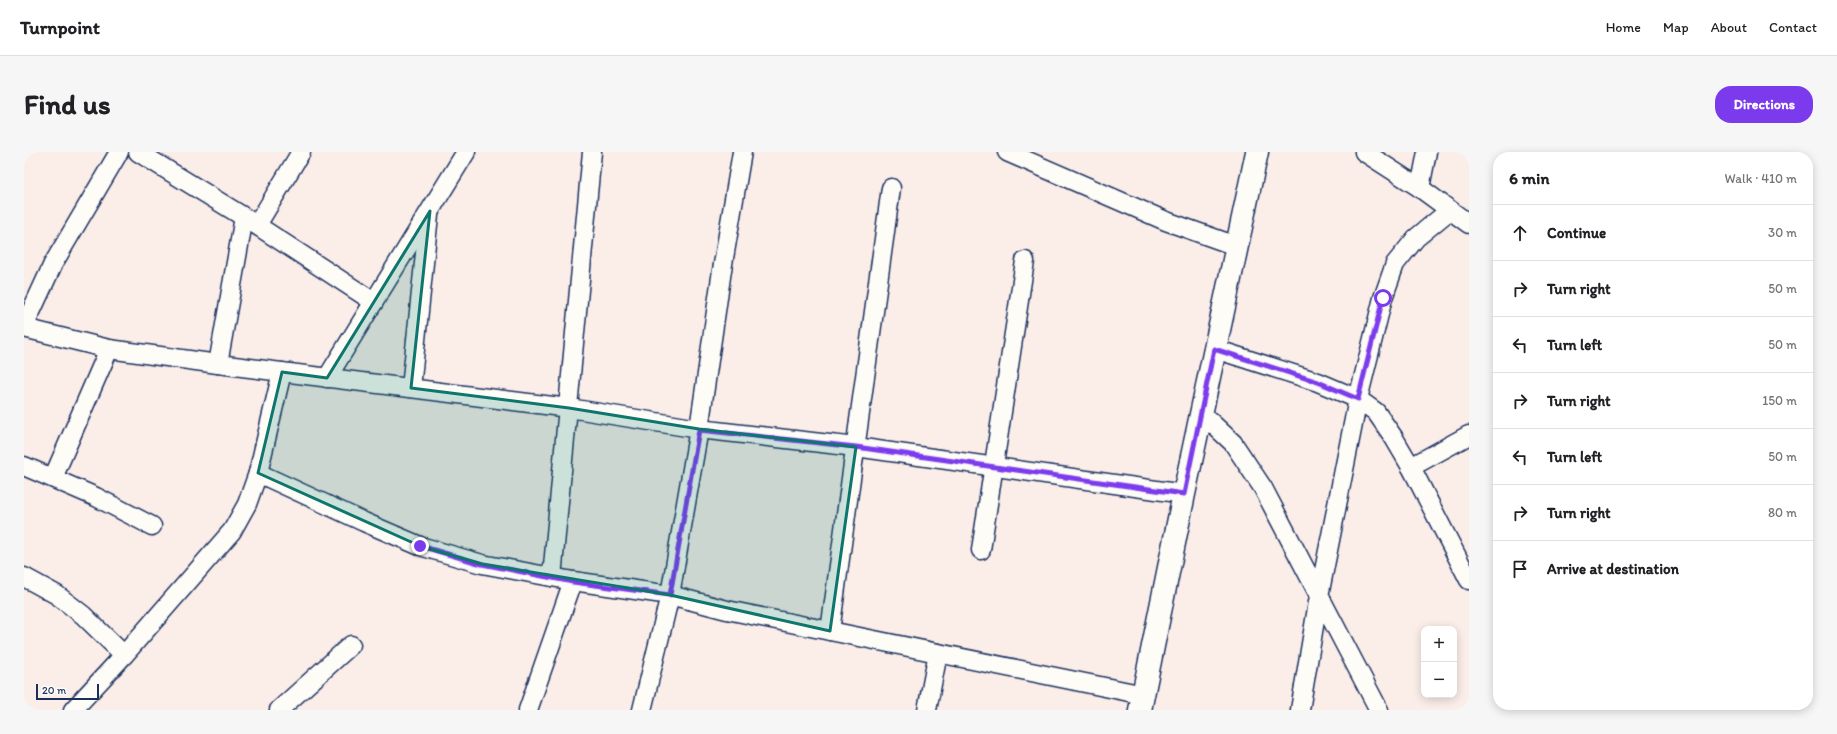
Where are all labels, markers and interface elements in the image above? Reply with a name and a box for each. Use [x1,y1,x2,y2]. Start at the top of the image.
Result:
text: Turnpoint [20,16,100,39]
text: Home [1606,19,1641,36]
text: Map [1663,19,1689,36]
text: About [1711,19,1747,36]
text: Contact [1769,19,1817,36]
button: Directions [1715,86,1813,123]
text: Find us [24,87,111,121]
text: 6 min [1509,168,1550,188]
text: Walk · 410 m [1725,171,1797,186]
icon: ahead [1509,222,1531,244]
text: Continue [1547,224,1606,242]
text: 30 m [1768,225,1797,240]
icon: right [1509,278,1531,300]
text: Turn right [1547,280,1611,298]
text: 50 m [1768,281,1797,296]
route start [1374,289,1392,307]
icon: left [1509,334,1531,356]
text: Turn left [1547,336,1602,354]
text: 50 m [1768,337,1797,352]
icon: right [1509,390,1531,412]
text: Turn right [1547,392,1611,410]
text: 150 m [1762,393,1797,408]
icon: left [1509,446,1531,468]
text: Turn left [1547,448,1602,466]
text: 50 m [1768,449,1797,464]
icon: right [1509,502,1531,524]
text: Turn right [1547,504,1611,522]
text: 80 m [1768,505,1797,520]
route end [411,537,429,555]
icon: arrive [1509,558,1531,580]
text: Arrive at destination [1547,560,1679,578]
map controls [1421,626,1457,698]
button: + [1421,626,1457,662]
button: − [1421,662,1457,698]
scale bar [36,682,99,701]
text: 20 m [42,684,66,697]

